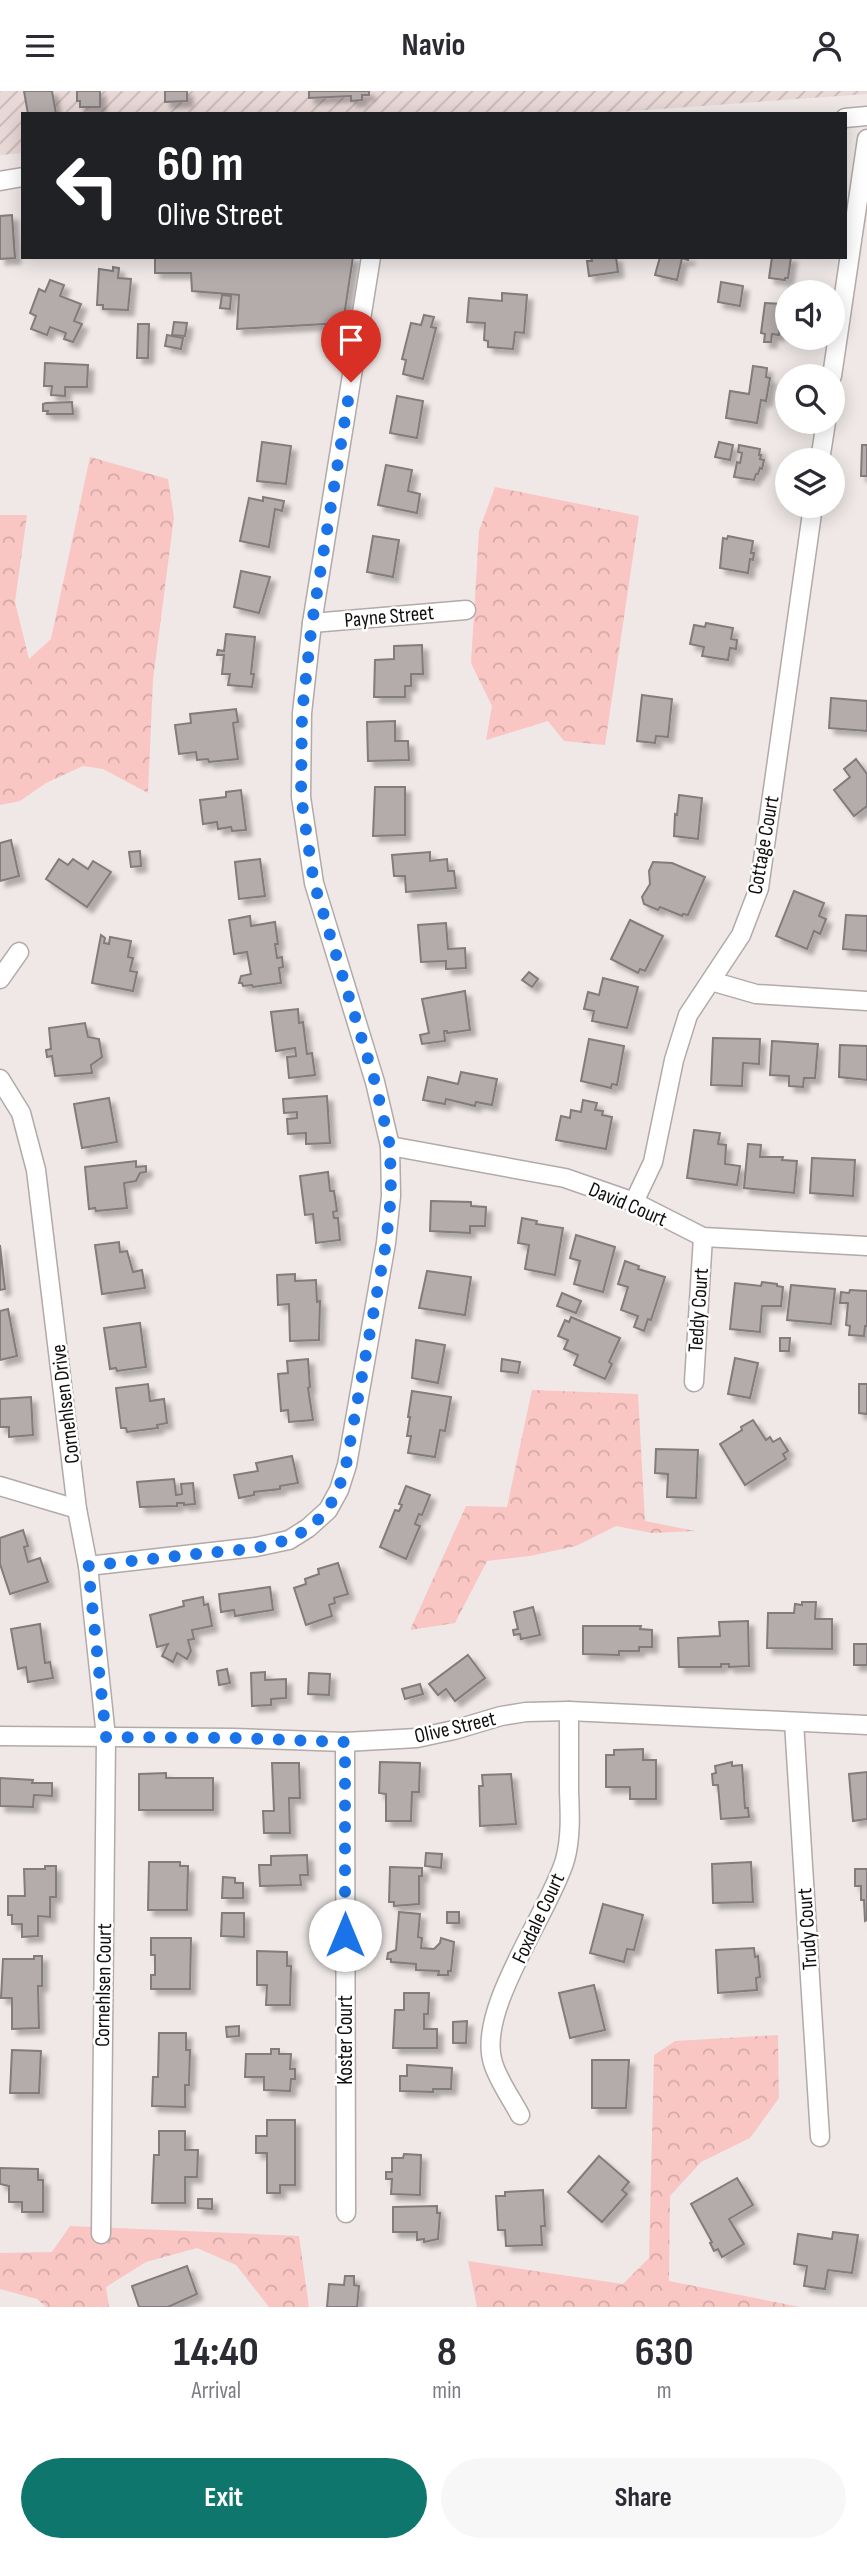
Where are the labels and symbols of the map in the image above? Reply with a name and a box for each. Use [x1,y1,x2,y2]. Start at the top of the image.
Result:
pin [321,310,381,382]
street label: Payne Street [343,600,435,633]
street label: Cottage Court [743,794,784,896]
street label: David Court [585,1177,671,1232]
street label: Teddy Court [683,1267,714,1353]
street label: Cornehlsen Drive [46,1343,85,1465]
street label: Olive Street [412,1706,498,1749]
street label: Foxdale Court [507,1869,570,1967]
street label: Trudy Court [792,1887,823,1971]
position arrow [308,1898,382,1972]
street label: Cornehlsen Court [90,1923,117,2047]
street label: Koster Court [333,1995,358,2085]

